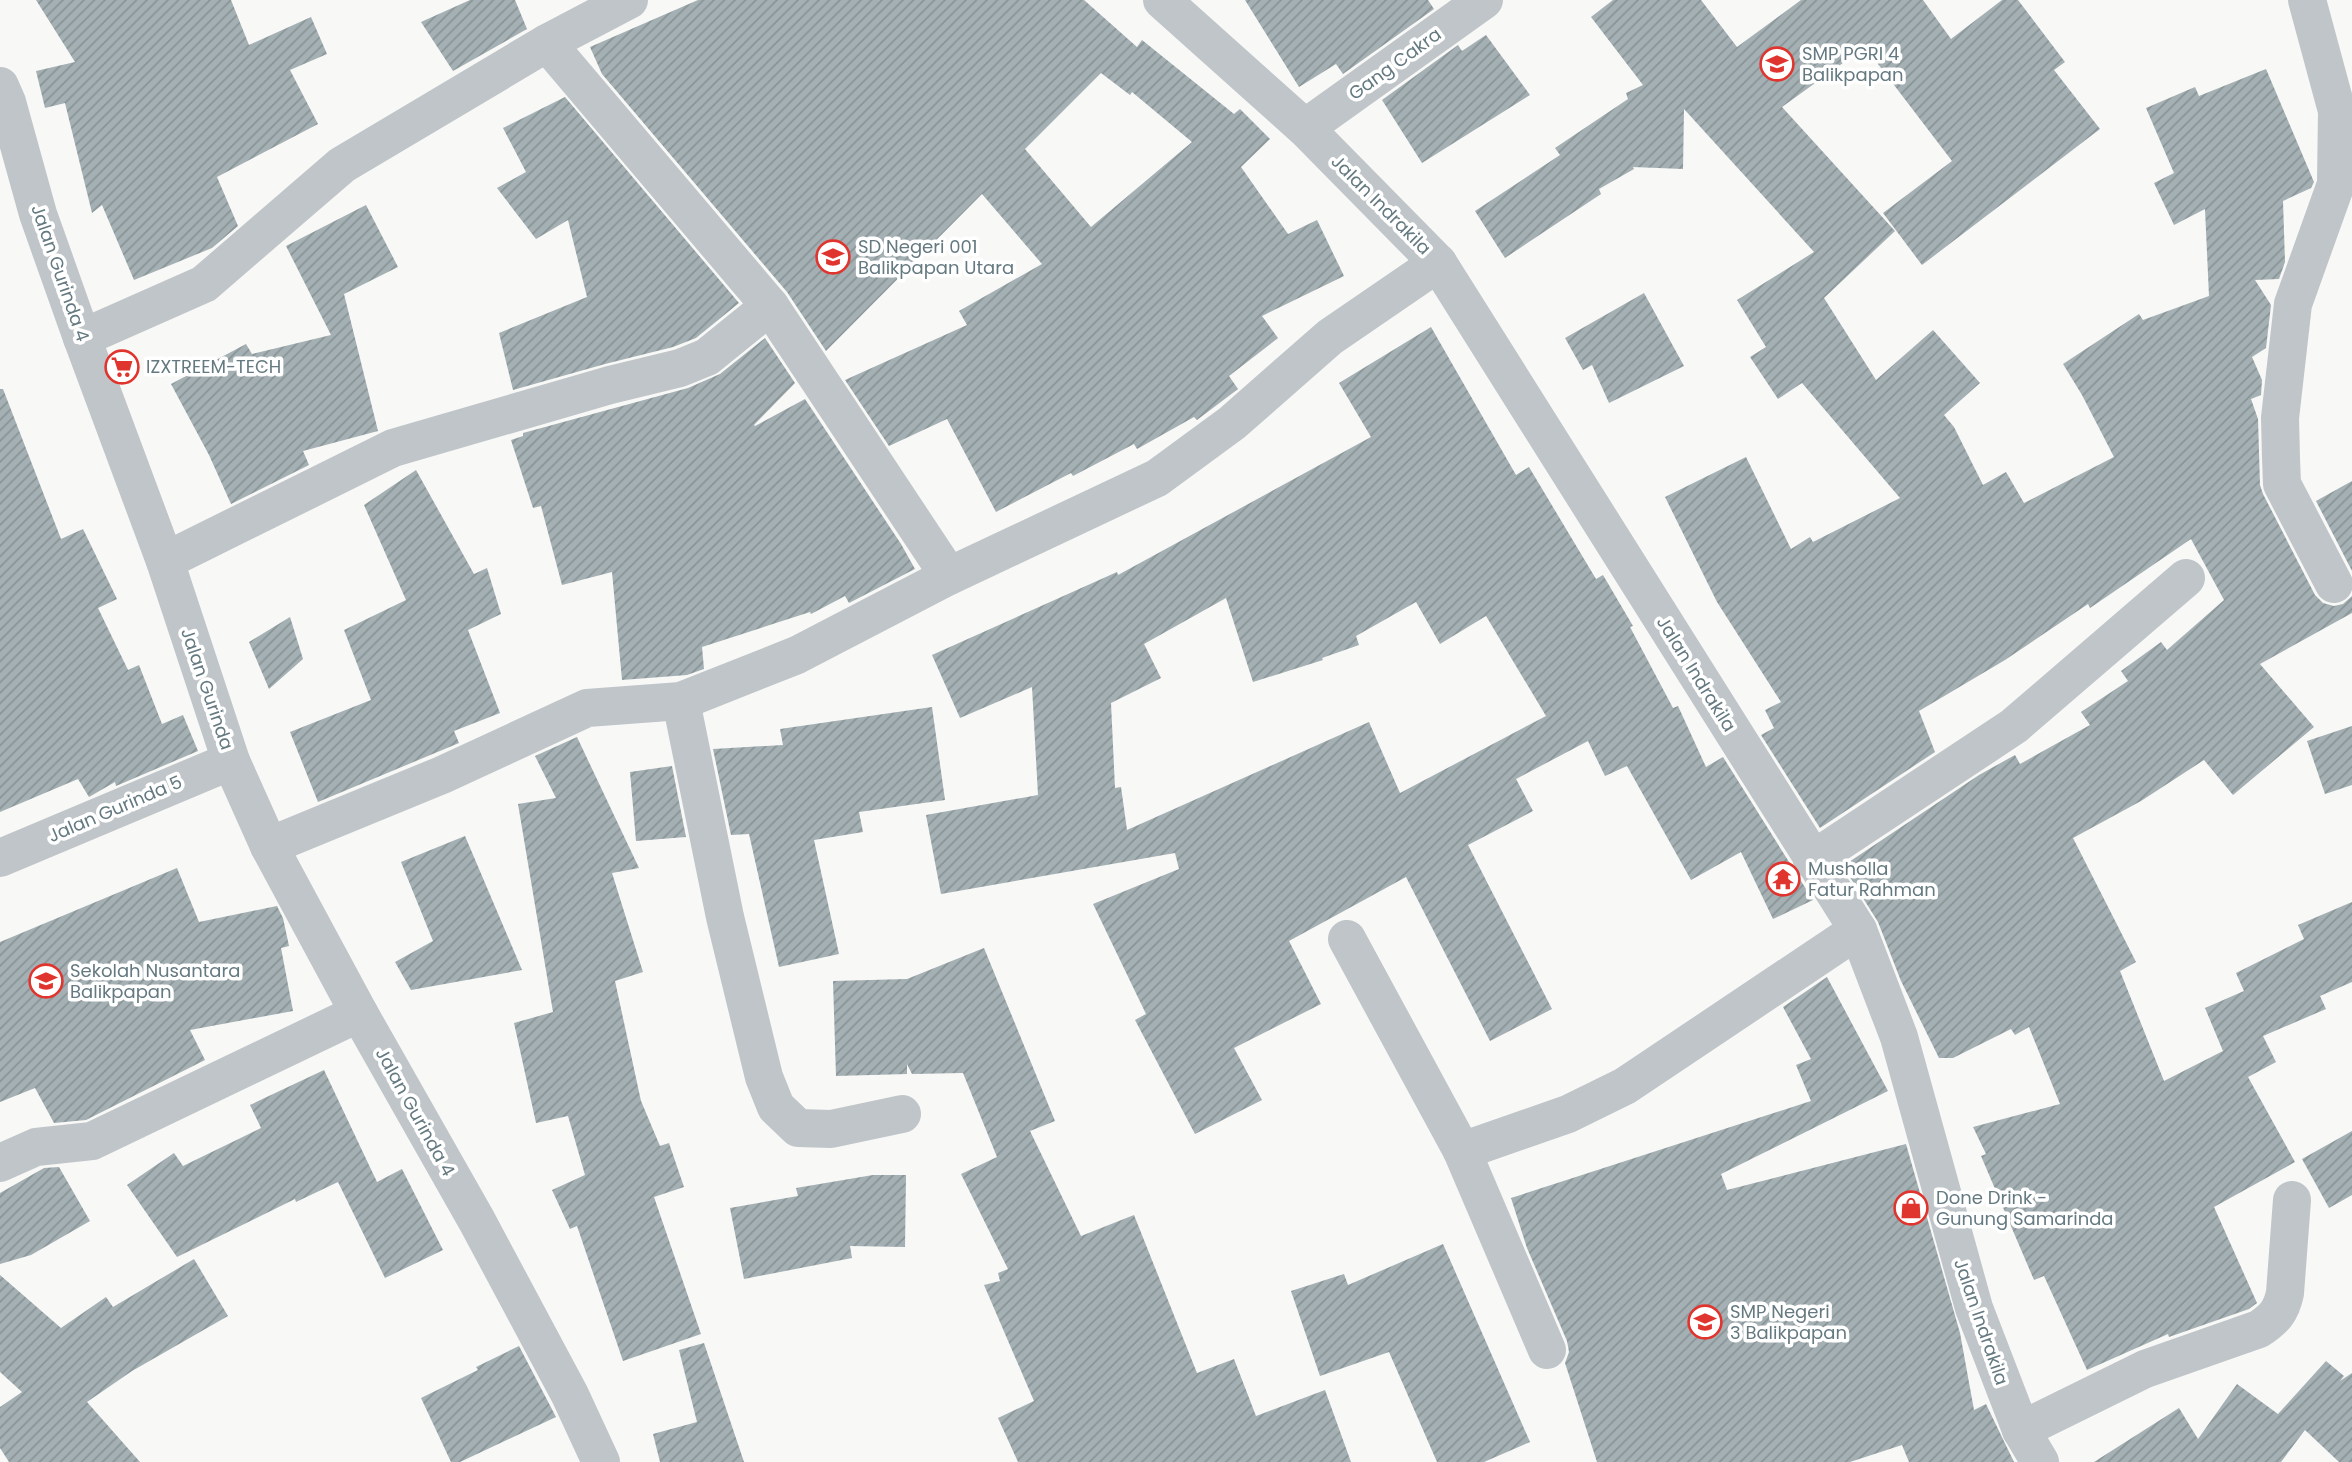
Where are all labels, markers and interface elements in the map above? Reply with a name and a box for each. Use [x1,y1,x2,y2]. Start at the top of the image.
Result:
street label: Gang Cakra [1343,21,1446,106]
place label: SMP PGRI 4 Balikpapan [1802,41,1904,87]
school or university icon: SMP PGRI 4 Balikpapan [1758,45,1796,83]
street label: Jalan Indrakila [1326,149,1437,260]
street label: Jalan Gurinda 4 [25,201,96,345]
place label: SD Negeri 001 Balikpapan Utara [858,234,1014,280]
school or university icon: SD Negeri 001 Balikpapan Utara [814,238,852,276]
supermarket icon: IZXTREEM-TECH [103,348,141,386]
place label: IZXTREEM-TECH [146,354,281,379]
street label: Jalan Indrakila [1651,611,1742,736]
street label: Jalan Gurinda [175,625,240,753]
street label: Jalan Gurinda 5 [44,769,186,848]
place label: Musholla Fatur Rahman [1808,856,1936,902]
temple icon: Musholla Fatur Rahman [1764,860,1802,898]
place label: Sekolah Nusantara Balikpapan [70,958,240,1004]
school or university icon: Sekolah Nusantara Balikpapan [27,962,65,1000]
street label: Jalan Gurinda 4 [370,1043,461,1180]
place label: Done Drink - Gunung Samarinda [1936,1185,2114,1231]
shop icon: Done Drink - Gunung Samarinda [1892,1189,1930,1227]
street label: Jalan Indrakila [1948,1255,2015,1388]
place label: SMP Negeri 3 Balikpapan [1730,1299,1847,1345]
school or university icon: SMP Negeri 3 Balikpapan [1686,1303,1724,1341]

